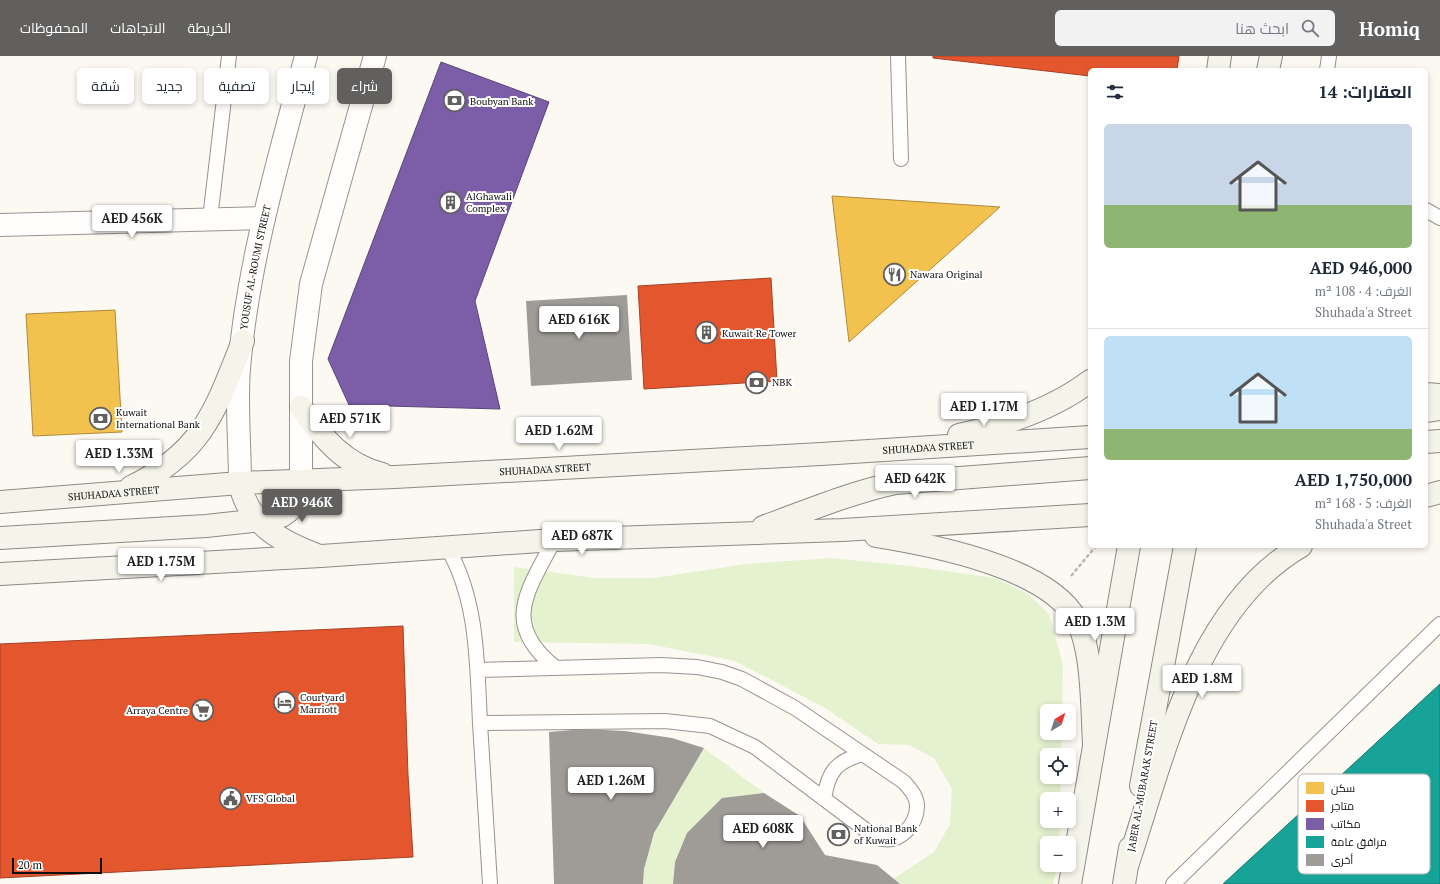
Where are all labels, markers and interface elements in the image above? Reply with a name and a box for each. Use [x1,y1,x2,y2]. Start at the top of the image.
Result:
search box [1055,10,1335,46]
text: Homiq [1359,16,1420,41]
icon: search [1299,17,1321,39]
text: المحفوظات [20,18,88,37]
text: الاتجاهات [110,18,166,37]
text: الخريطة [188,18,231,37]
text: ابحث هنا [1235,18,1289,38]
chip: شقة [77,68,134,104]
chip: جديد [142,68,196,104]
chip: تصفية [204,68,269,104]
chip: إيجار [277,68,329,104]
chip: شراء [337,68,392,104]
text: العقارات: 14 [1318,80,1412,103]
icon: filters [1104,81,1126,103]
bank icon: Boubyan Bank [442,88,468,114]
place label: Boubyan Bank [470,95,534,108]
icon: home [1222,150,1294,222]
building icon: AlGhawali Complex [437,189,463,215]
place label: AlGhawali Complex [466,190,512,215]
street label: YOUSUF AL-ROUMI STREET [237,204,274,331]
pin: AED 456K [91,205,173,239]
text: AED 456K [101,209,163,227]
text: AED 946,000 [1309,256,1412,279]
restaurant icon: Nawara Original [882,261,908,287]
place label: Nawara Original [910,268,983,281]
text: الغرف: 4 · 108 m² [1315,282,1412,300]
text: Shuhada'a Street [1315,303,1412,321]
pin: AED 616K [538,306,620,340]
text: AED 616K [548,310,610,328]
building icon: Kuwait Re Tower [694,320,720,346]
place label: Kuwait Re Tower [722,327,796,340]
icon: home [1222,362,1294,434]
bank icon: NBK [743,369,769,395]
place label: NBK [772,376,792,389]
pin: AED 1.17M [938,393,1030,427]
text: AED 1.17M [950,397,1018,415]
bank icon: Kuwait International Bank [88,405,114,431]
pin: AED 571K [309,405,391,439]
place label: Kuwait International Bank [116,406,201,431]
text: AED 571K [319,409,381,427]
pin: AED 1.62M [513,417,605,451]
text: AED 1.62M [525,421,593,439]
street label: SHUHADA'A STREET [882,438,974,457]
pin: AED 1.33M [73,440,165,474]
text: AED 1.33M [85,444,153,462]
street label: SHUHADA'A STREET [499,460,591,478]
pin: AED 642K [874,465,956,499]
text: AED 1,750,000 [1295,468,1412,491]
text: AED 642K [884,469,946,487]
street label: SHUHADA'A STREET [68,483,160,504]
pin: AED 946K [261,489,343,523]
text: AED 946K [271,493,333,511]
text: الغرف: 5 · 168 m² [1315,494,1412,512]
text: Shuhada'a Street [1315,515,1412,533]
pin: AED 687K [541,522,623,556]
text: AED 687K [551,526,613,544]
pin: AED 1.75M [115,548,207,582]
text: AED 1.75M [127,552,195,570]
pin: AED 1.3M [1054,608,1136,642]
text: AED 1.3M [1064,612,1126,630]
pin: AED 1.8M [1161,665,1243,699]
text: AED 1.8M [1171,669,1233,687]
hotel icon: Courtyard Marriott [271,690,297,716]
place label: Courtyard Marriott [300,691,345,716]
supermarket icon: Arraya Centre [190,697,216,723]
place label: Arraya Centre [126,704,188,717]
north arrow [1040,704,1076,740]
map controls [1040,704,1076,872]
street label: JABER AL-MUBARAK STREET [1125,719,1160,853]
button: locate [1040,748,1076,784]
pin: AED 1.26M [565,767,657,801]
text: AED 1.26M [577,771,645,789]
legend [1298,774,1430,874]
text: سكن [1331,781,1355,795]
public building icon: VFS Global [217,785,243,811]
place label: VFS Global [246,792,295,805]
button: + [1040,792,1076,828]
text: متاجر [1330,799,1354,813]
pin: AED 608K [722,815,804,849]
text: مكاتب [1331,817,1360,831]
text: AED 608K [732,819,794,837]
bank icon: National Bank of Kuwait [826,821,852,847]
place label: National Bank of Kuwait [854,822,918,847]
text: مرافق عامة [1331,835,1387,849]
button: − [1040,836,1076,872]
text: أخرى [1331,853,1353,867]
scale bar [12,856,102,875]
text: 20 m [18,858,42,872]

